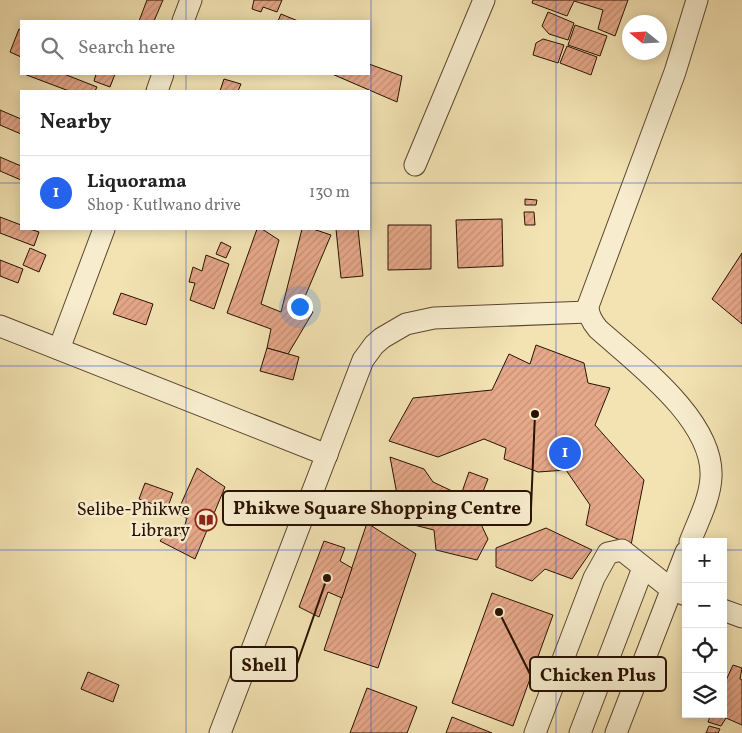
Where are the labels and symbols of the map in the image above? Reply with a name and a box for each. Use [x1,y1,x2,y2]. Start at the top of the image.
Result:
north arrow [622,15,667,60]
your location [287,294,313,320]
pin: 1 [549,434,581,472]
callout: Phikwe Square Shopping Centre [223,491,531,525]
text: Phikwe Square Shopping Centre [233,496,521,522]
place label: Selibe-Phikwe Library [77,498,190,544]
library icon: Selibe-Phikwe Library [194,508,218,532]
callout: Shell [231,647,297,681]
text: Shell [241,653,287,679]
callout: Chicken Plus [530,657,666,691]
text: Chicken Plus [540,663,656,689]

